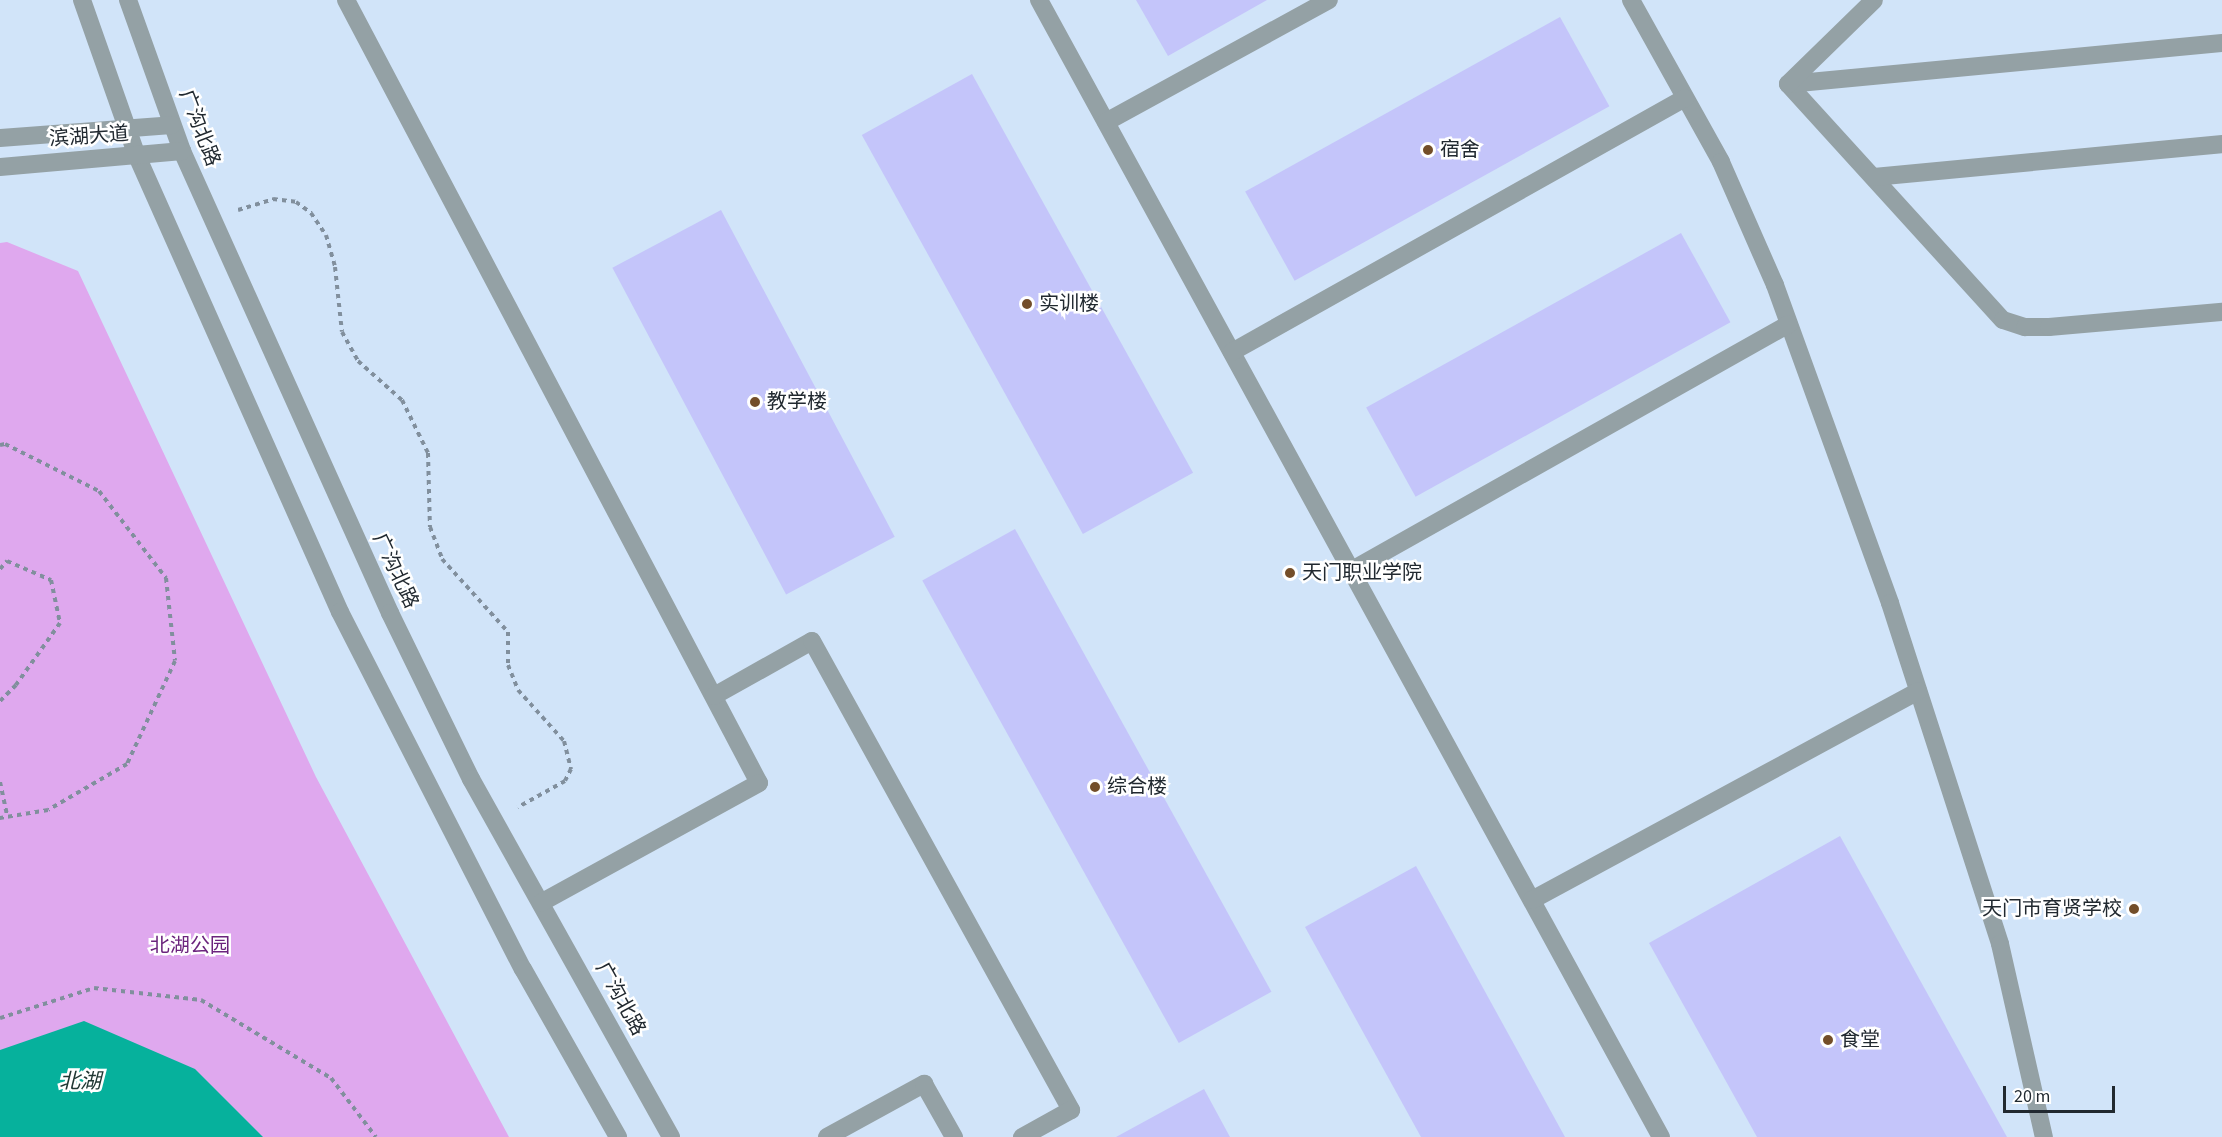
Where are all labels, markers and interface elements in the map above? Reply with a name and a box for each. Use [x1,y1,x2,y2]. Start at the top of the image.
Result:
street label: 广沟北路 [173,86,225,170]
street label: 滨湖大道 [48,122,130,152]
place label: 宿舍 [1440,138,1480,162]
marker: 宿舍 [1421,143,1435,157]
place label: 实训楼 [1039,292,1099,316]
marker: 实训楼 [1020,297,1034,311]
place label: 教学楼 [767,390,827,414]
marker: 教学楼 [748,395,762,409]
street label: 广沟北路 [367,530,423,612]
place label: 天门职业学院 [1302,561,1422,585]
marker: 天门职业学院 [1283,566,1297,580]
place label: 综合楼 [1107,775,1167,799]
marker: 综合楼 [1088,780,1102,794]
place label: 天门市育贤学校 [1982,897,2122,921]
marker: 天门市育贤学校 [2127,902,2141,916]
park label: 北湖公园 [150,934,230,958]
street label: 广沟北路 [590,958,650,1040]
place label: 食堂 [1840,1028,1880,1052]
marker: 食堂 [1821,1033,1835,1047]
water label: 北湖 [59,1068,101,1094]
scale bar [2006,1074,2118,1112]
text: 20 m [2014,1084,2050,1109]

